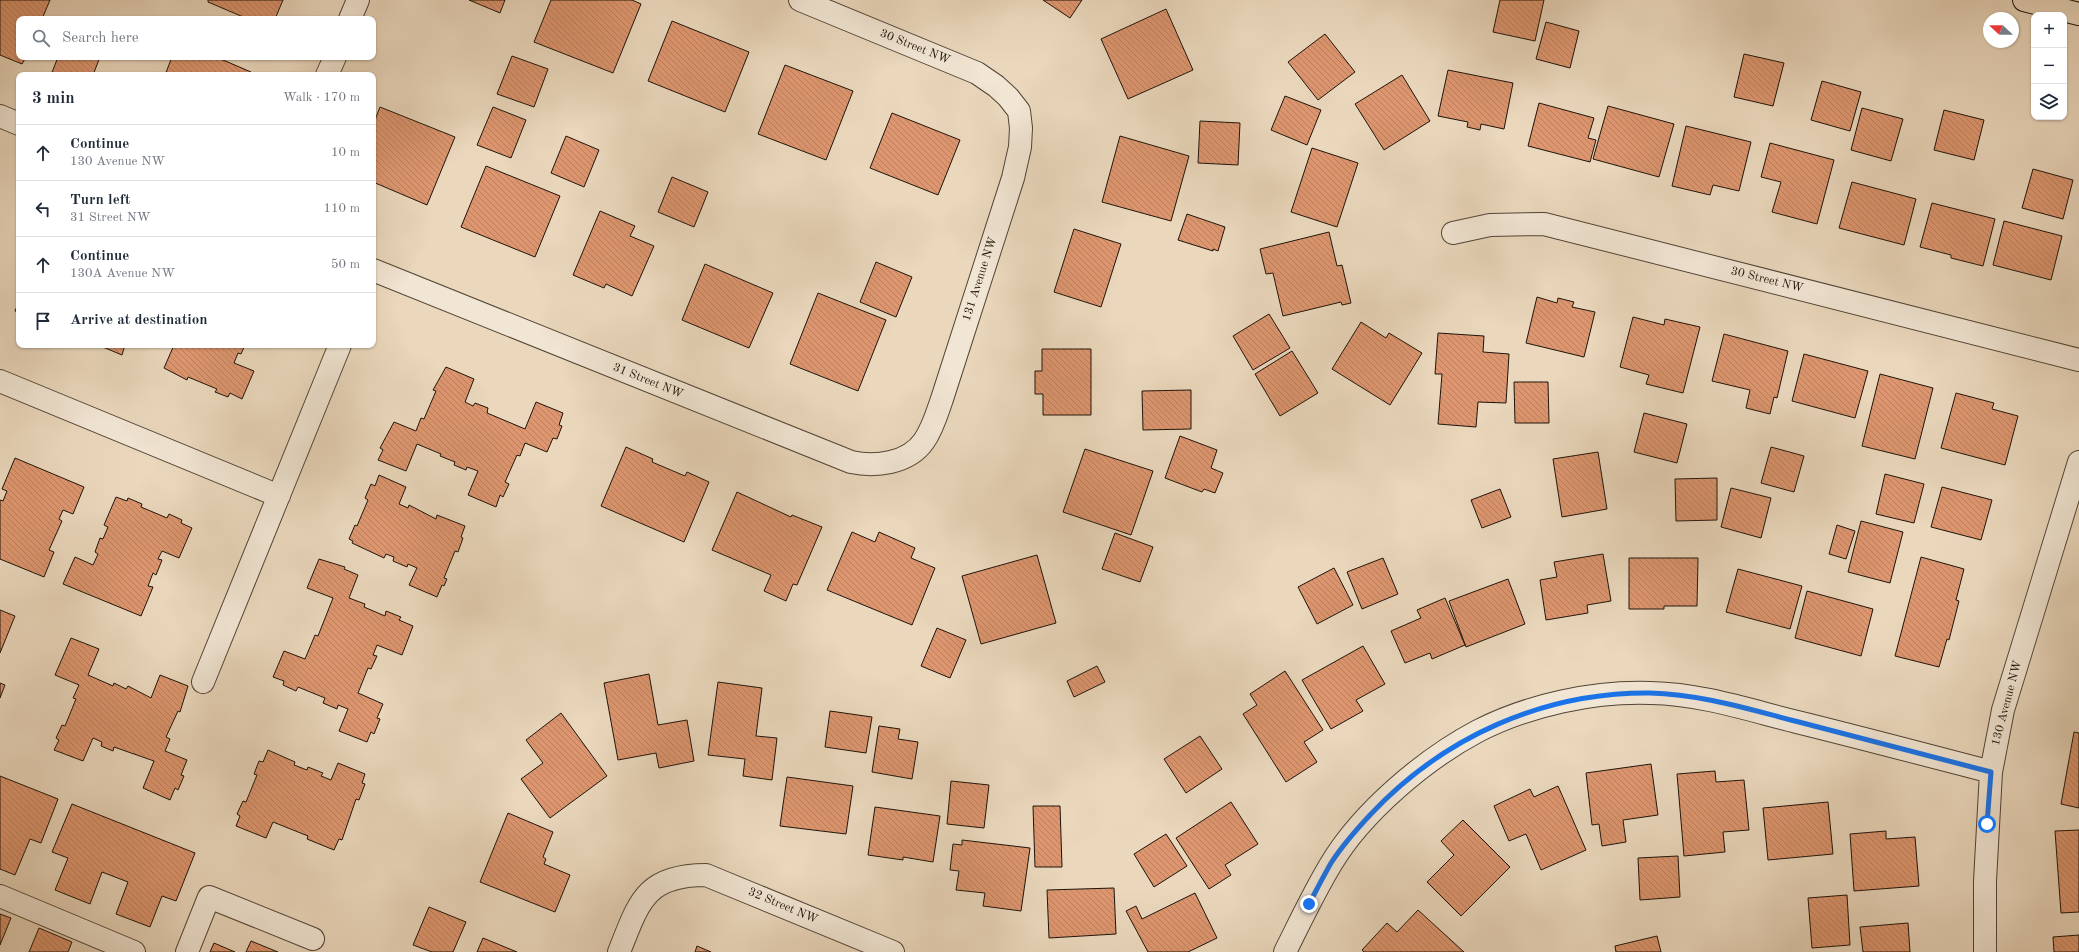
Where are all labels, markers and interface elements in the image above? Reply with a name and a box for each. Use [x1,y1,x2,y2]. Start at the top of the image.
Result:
north arrow [1983,12,2019,48]
map controls [2031,12,2067,120]
button: + [2031,12,2067,48]
search box [16,16,376,60]
icon: search [30,27,52,49]
street label: 30 Street NW [878,27,952,67]
text: Search here [62,31,139,46]
button: − [2031,48,2067,84]
button: layers [2031,84,2067,120]
text: 3 min [32,90,75,107]
text: Walk · 170 m [283,91,360,104]
text: Continue [70,137,129,152]
icon: ahead [32,142,54,164]
text: 10 m [331,146,360,159]
text: 130 Avenue NW [70,155,165,168]
text: Turn left [70,193,130,208]
icon: left [32,198,54,220]
text: 110 m [323,202,360,215]
text: 31 Street NW [70,211,151,224]
street label: 131 Avenue NW [961,235,999,323]
text: Continue [70,249,129,264]
icon: ahead [32,254,54,276]
text: 50 m [331,258,360,271]
street label: 30 Street NW [1729,265,1805,295]
text: 130A Avenue NW [70,267,175,280]
icon: arrive [32,310,54,332]
text: Arrive at destination [70,313,208,328]
street label: 31 Street NW [611,361,685,401]
street label: 130 Avenue NW [1990,659,2024,747]
route start [1978,815,1996,833]
street label: 32 Street NW [746,886,820,926]
route end [1300,895,1318,913]

